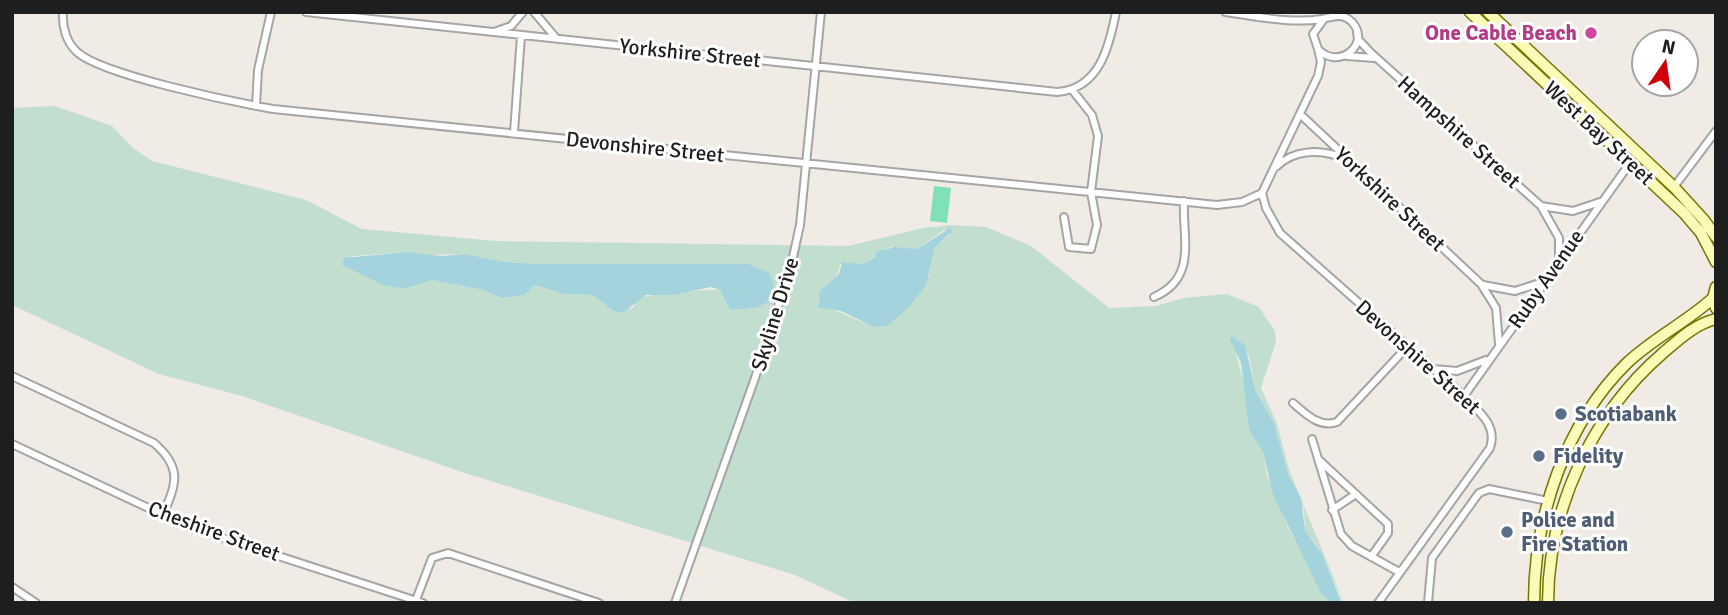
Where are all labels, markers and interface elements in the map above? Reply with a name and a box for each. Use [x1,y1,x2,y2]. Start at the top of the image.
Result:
place label: One Cable Beach [1425,20,1577,46]
marker: One Cable Beach [1583,25,1599,41]
north arrow [1630,28,1700,98]
street label: Yorkshire Street [618,33,762,73]
text: N [1659,34,1678,61]
street label: Hampshire Street [1392,70,1526,194]
street label: West Bay Street [1539,75,1659,191]
street label: Devonshire Street [565,126,725,168]
street label: Yorkshire Street [1329,141,1451,257]
street label: Ruby Avenue [1502,224,1590,334]
street label: Skyline Drive [745,254,805,374]
street label: Devonshire Street [1350,294,1486,420]
place label: Scotiabank [1575,401,1677,427]
marker: Scotiabank [1553,406,1569,422]
place label: Fidelity [1553,443,1624,469]
marker: Fidelity [1531,448,1547,464]
street label: Cheshire Street [145,495,283,567]
place label: Police and Fire Station [1521,507,1628,557]
marker: Police and Fire Station [1499,524,1515,540]

